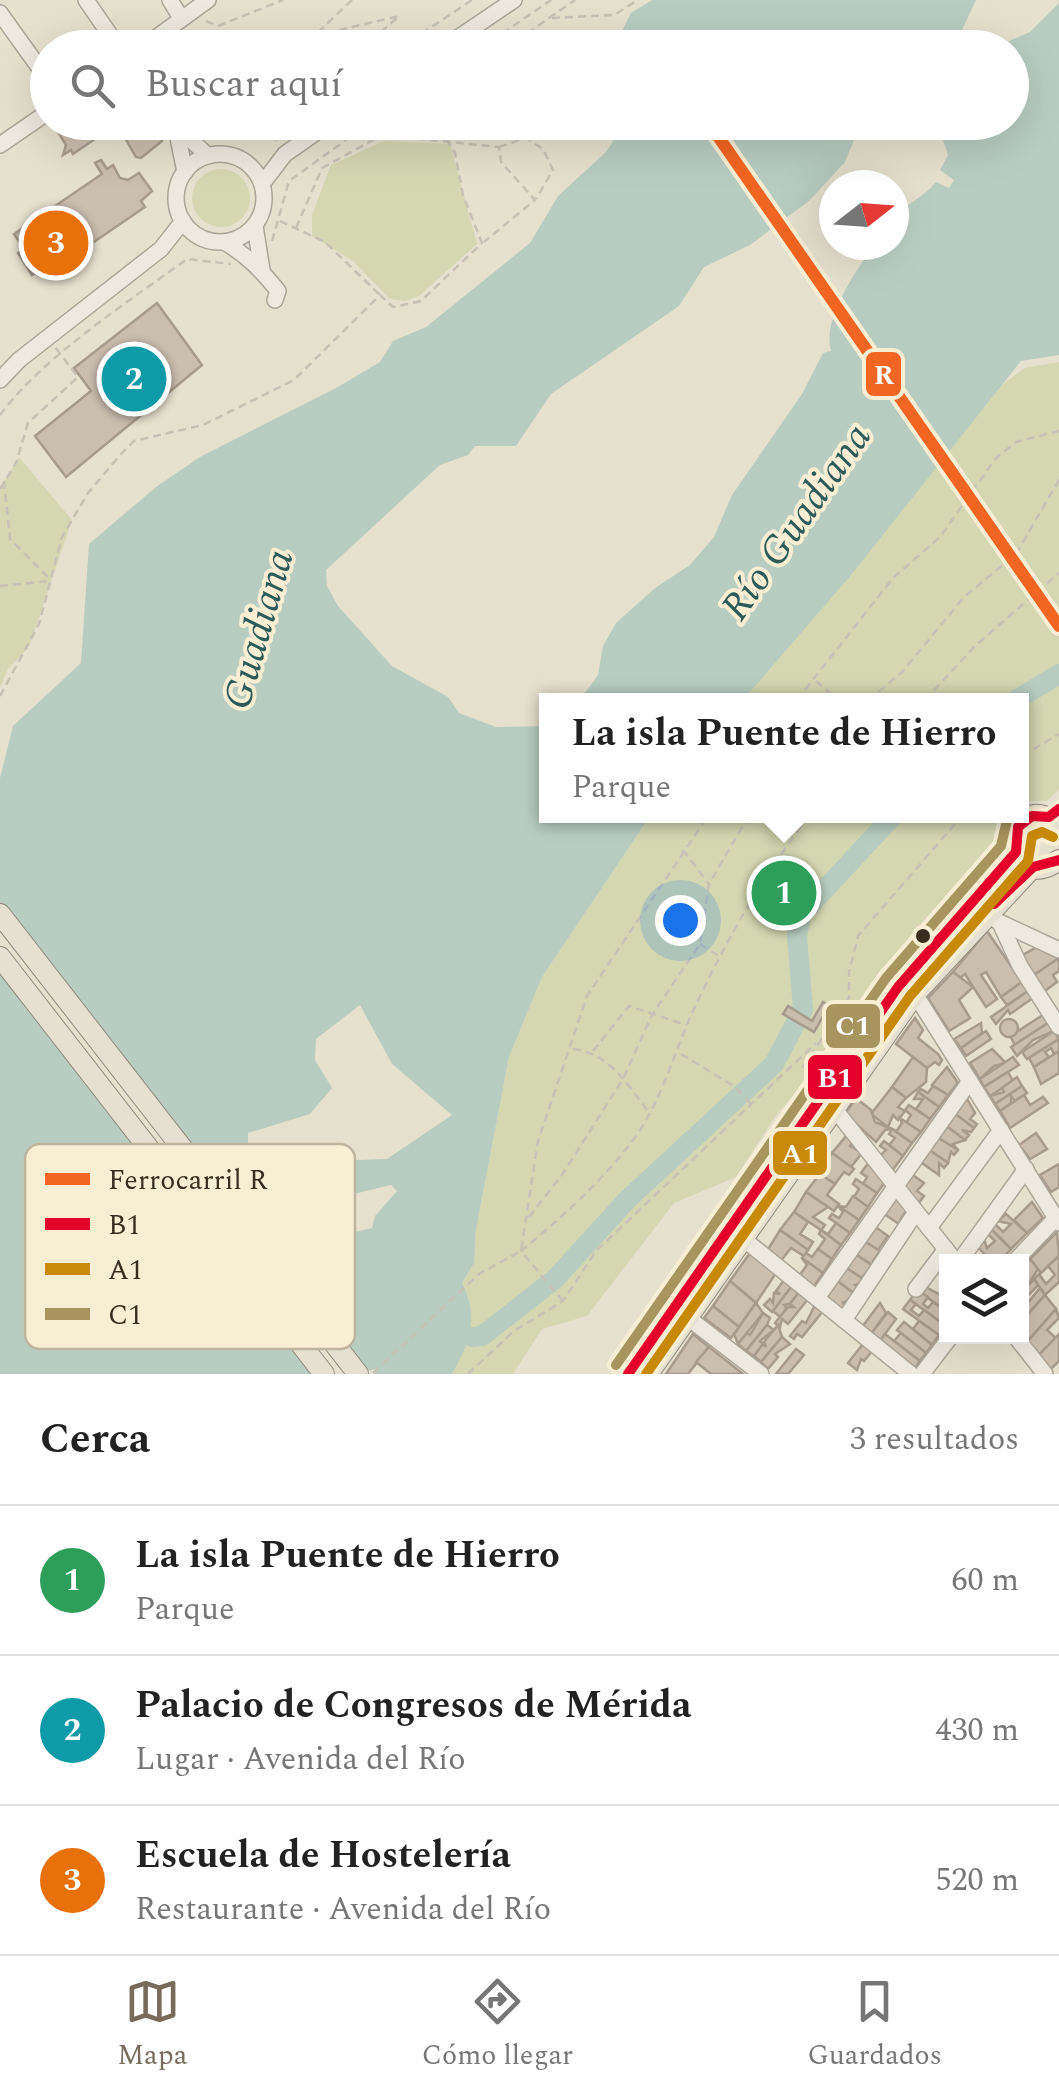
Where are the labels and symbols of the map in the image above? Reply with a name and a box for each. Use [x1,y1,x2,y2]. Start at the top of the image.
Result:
north arrow [819,170,909,260]
pin: 3 [23,206,88,280]
pin: 2 [102,342,166,416]
line badge: R [864,350,903,398]
text: R [874,354,895,397]
water label: Río Guadiana [706,411,888,634]
water label: Guadiana [208,543,311,717]
pin: 1 [752,856,816,930]
your location [655,895,706,946]
unlabelled marker [913,926,933,946]
line badge: C1 [824,1002,882,1050]
text: C1 [835,1005,871,1048]
line badge: B1 [806,1053,864,1101]
text: B1 [817,1057,853,1100]
line badge: A1 [771,1129,829,1177]
text: A1 [781,1133,819,1176]
legend [25,1144,355,1349]
text: Ferrocarril R [108,1159,268,1202]
text: B1 [108,1204,140,1247]
text: A1 [108,1249,143,1292]
text: C1 [108,1294,142,1337]

